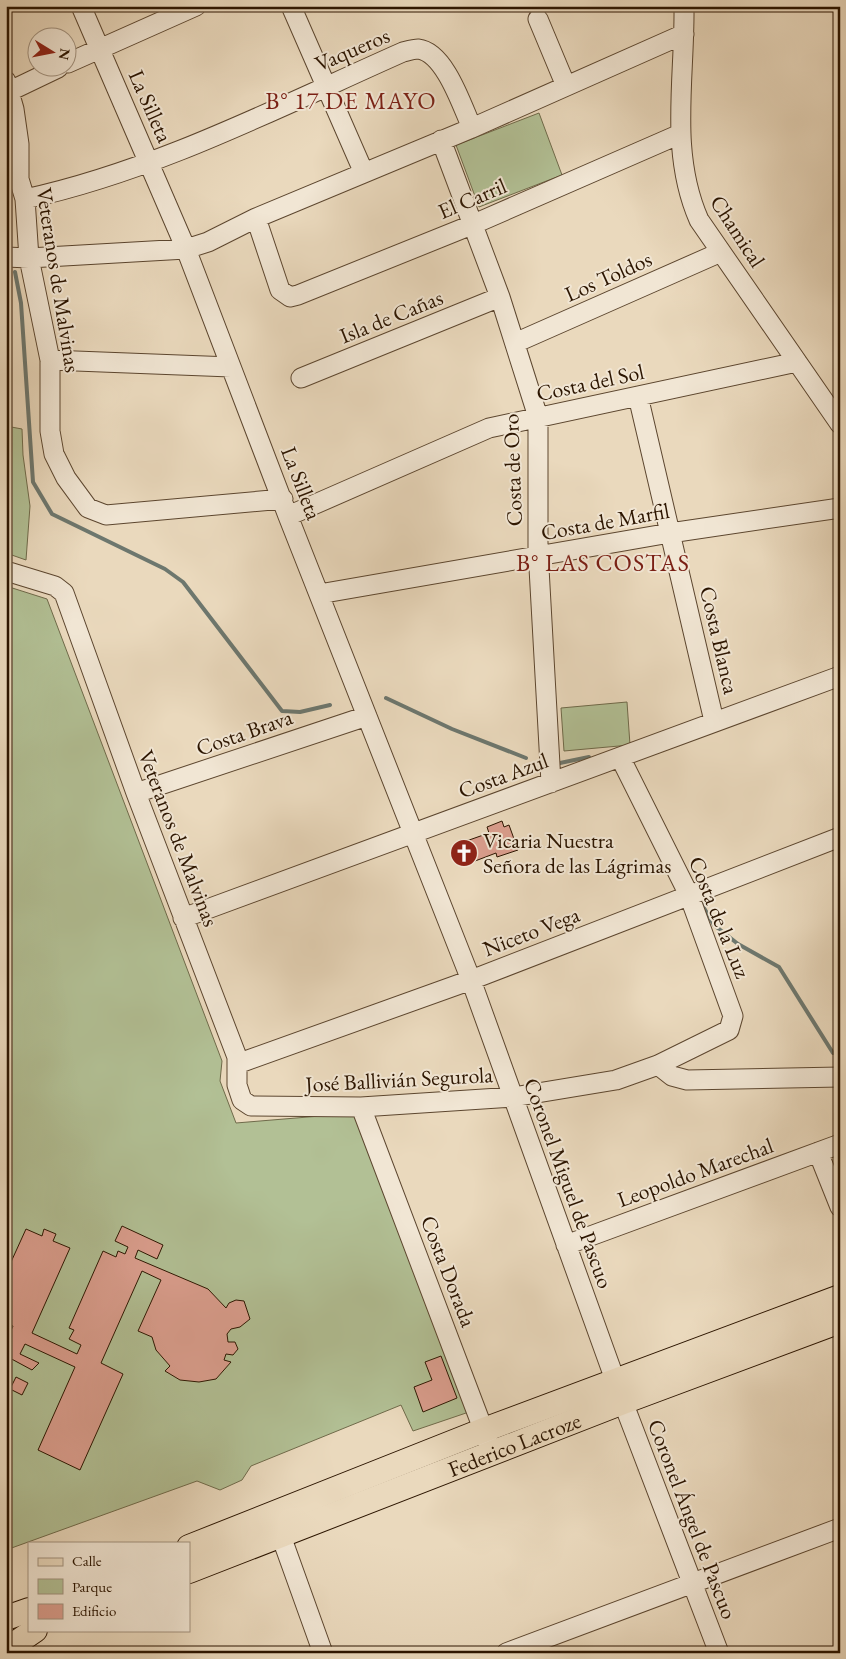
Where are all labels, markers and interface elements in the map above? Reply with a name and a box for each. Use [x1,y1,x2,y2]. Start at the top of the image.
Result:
street label: Vaqueros [310,21,394,78]
north arrow [28,28,78,78]
text: N [55,47,75,62]
street label: La Silleta [122,65,179,147]
district label: B° 17 DE MAYO [265,85,437,116]
street label: El Carril [433,171,511,226]
street label: Veteranos de Malvinas [30,186,87,375]
street label: Chamical [703,189,772,273]
street label: Los Toldos [560,244,656,309]
street label: Isla de Cañas [335,283,447,350]
street label: Costa del Sol [534,357,647,408]
street label: Costa de Oro [496,413,529,527]
street label: La Silleta [274,442,329,524]
street label: Costa de Marfil [539,496,672,547]
district label: B° LAS COSTAS [516,547,690,578]
street label: Costa Blanca [693,583,746,697]
street label: Costa Brava [192,702,297,763]
street label: Veteranos de Malvinas [132,746,226,931]
street label: Costa Azul [454,746,552,805]
place label: Vicaria Nuestra Señora de las Lágrimas [483,826,671,880]
church icon: Vicaria Nuestra Señora de las Lágrimas [449,838,479,868]
street label: Costa de la Luz [682,852,757,983]
street label: Niceto Vega [479,900,584,963]
street label: José Ballivián Segurola [302,1060,494,1099]
street label: Coronel Miguel de Pascuo [517,1074,620,1292]
street label: Leopoldo Marechal [613,1131,777,1214]
street label: Costa Dorada [414,1211,483,1331]
street label: Federico Lacroze [444,1406,585,1484]
street label: Coronel Ángel de Pascuo [641,1415,744,1623]
legend [28,1542,190,1632]
text: Calle [72,1551,102,1570]
text: Parque [72,1577,112,1596]
text: Edificio [72,1601,116,1620]

